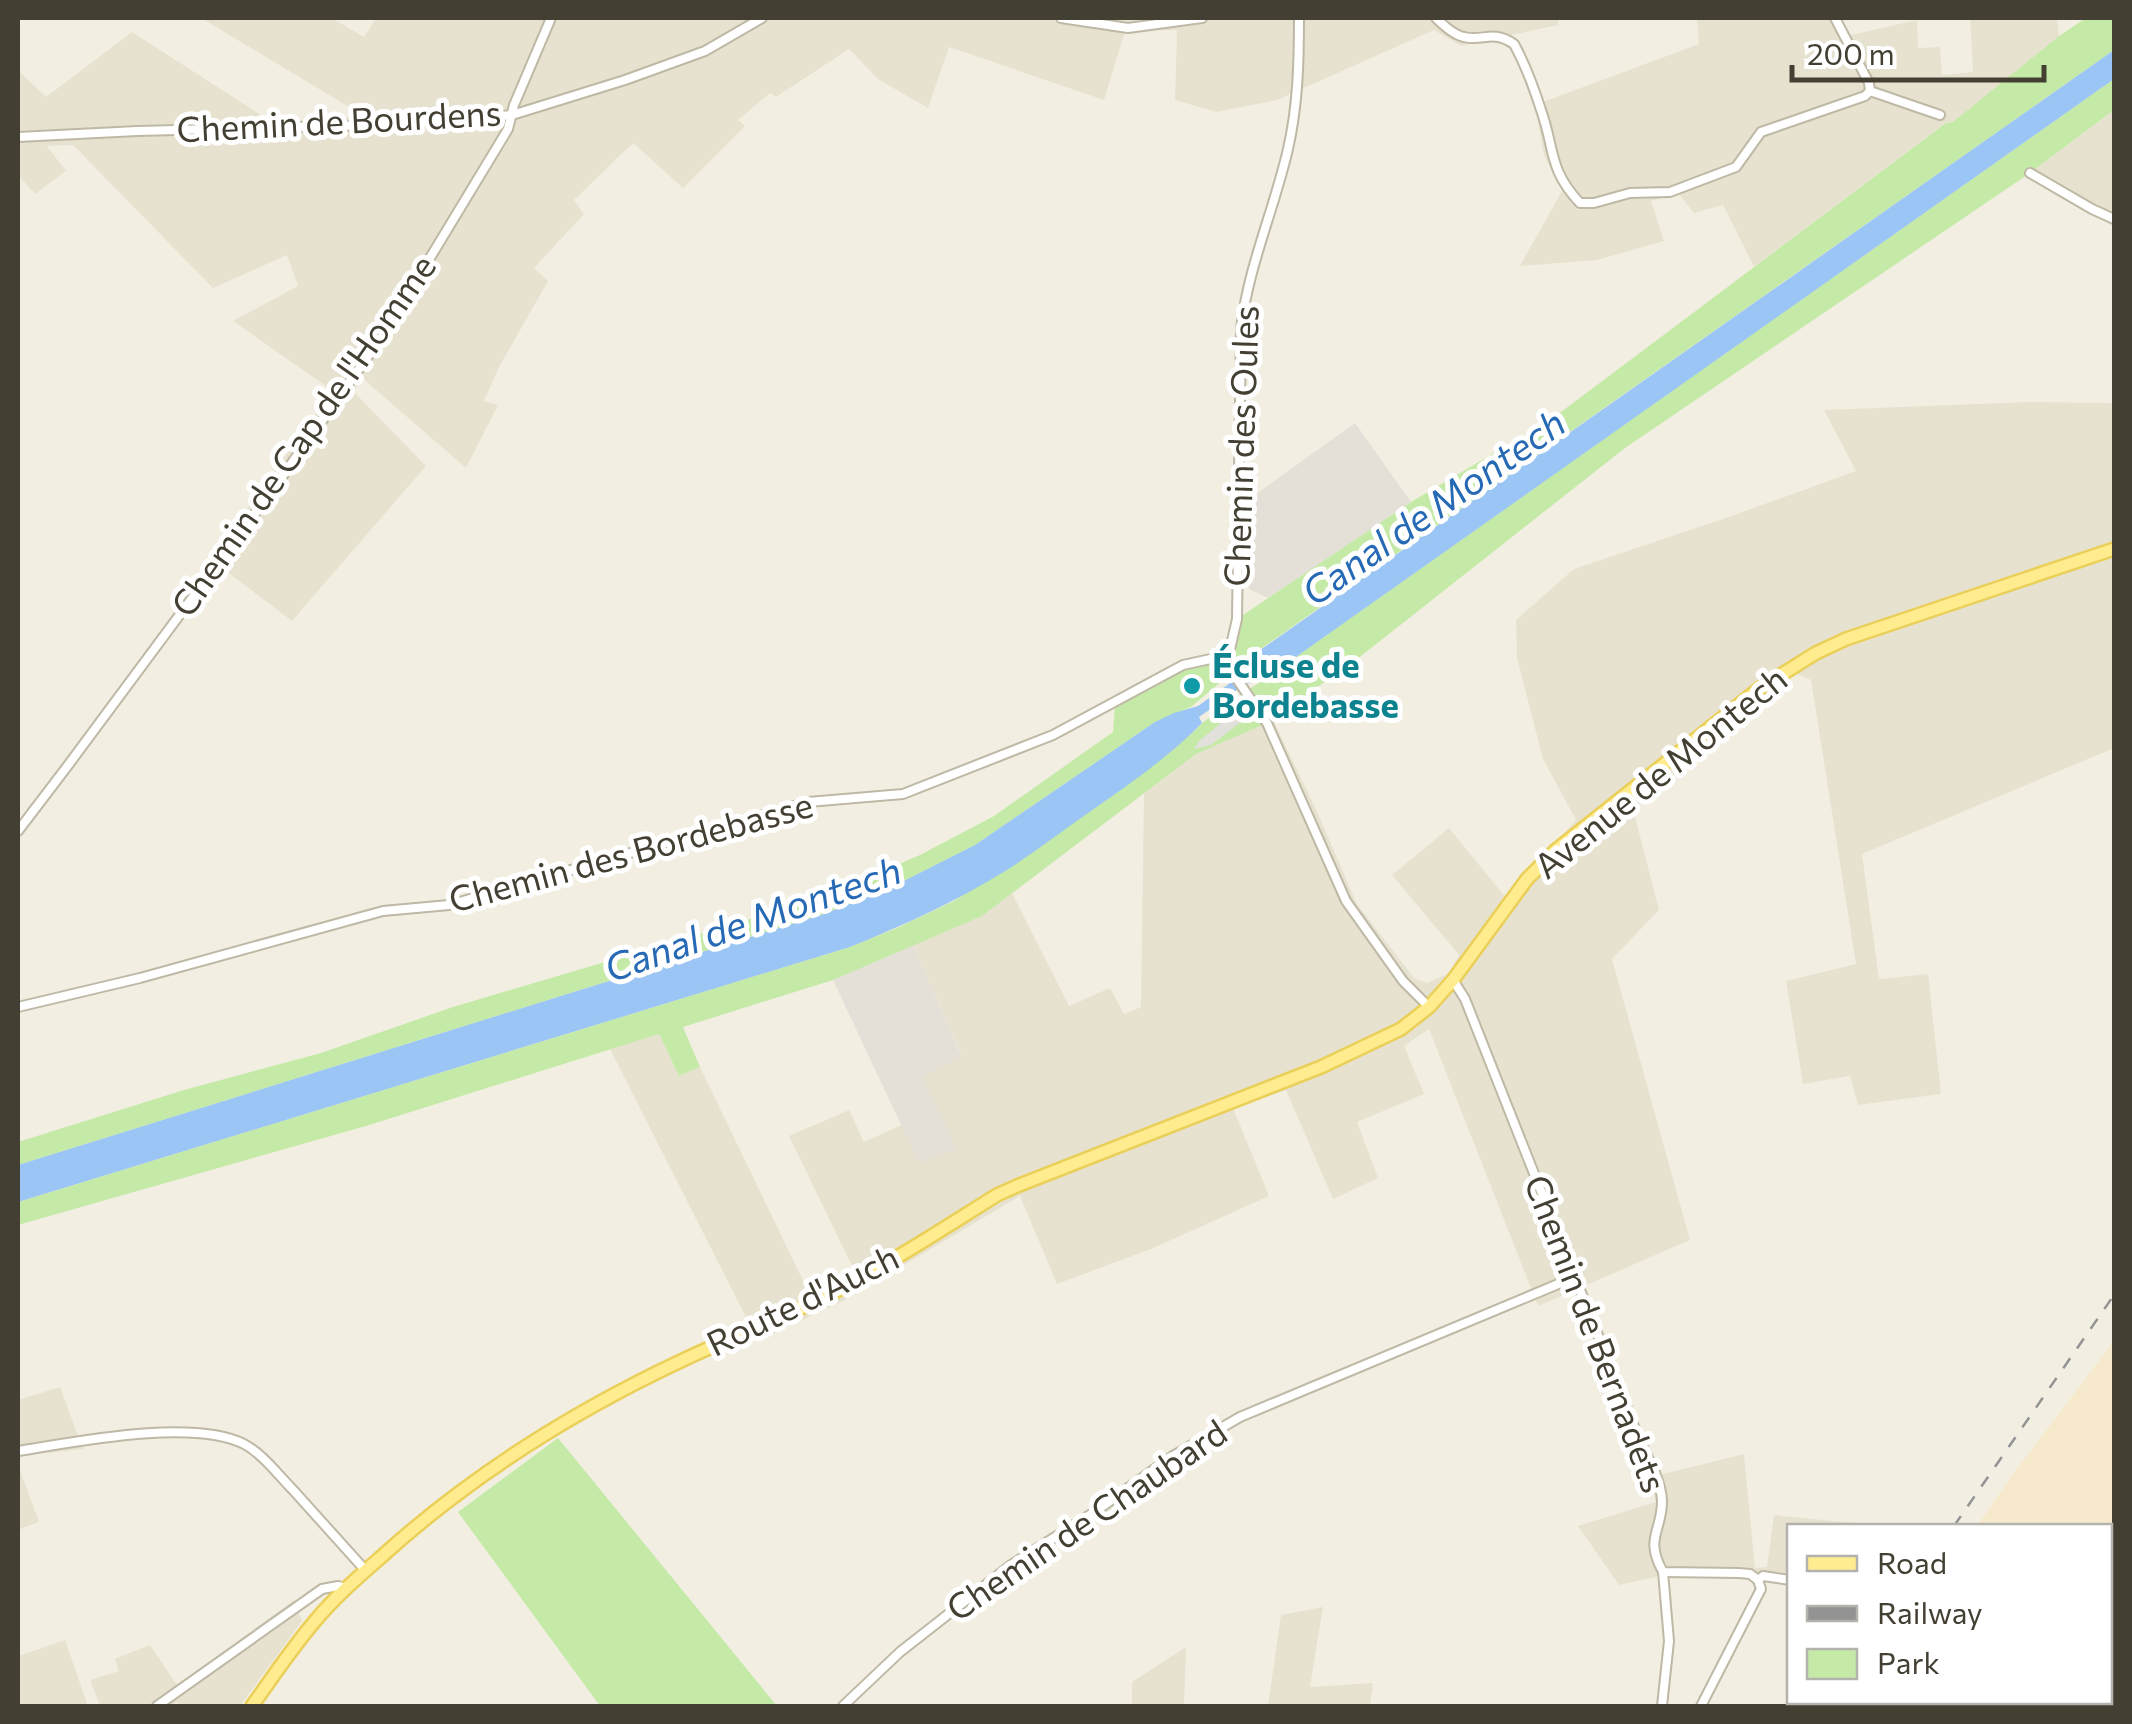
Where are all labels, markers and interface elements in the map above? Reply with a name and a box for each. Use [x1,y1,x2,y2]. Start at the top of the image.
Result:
scale bar [1792,20,2044,82]
text: 200 m [1807,34,1895,71]
street label: Chemin de Bourdens [175,90,502,149]
street label: Chemin de Cap de l'Homme [160,245,443,624]
street label: Chemin des Oules [1213,304,1266,587]
water label: Canal de Montech [1292,398,1573,614]
place label: Écluse de Bordebasse [1212,642,1399,725]
street label: Avenue de Montech [1524,656,1795,886]
marker: Écluse de Bordebasse [1181,675,1203,697]
street label: Chemin des Bordebasse [444,781,817,920]
water label: Canal de Montech [598,845,907,990]
street label: Chemin de Bernadets [1517,1168,1678,1498]
street label: Route d'Auch [699,1234,905,1364]
street label: Chemin de Chaubard [937,1409,1234,1629]
legend [1787,1524,2112,1704]
text: Road [1877,1543,1947,1580]
text: Railway [1877,1593,1983,1630]
text: Park [1877,1643,1940,1680]

